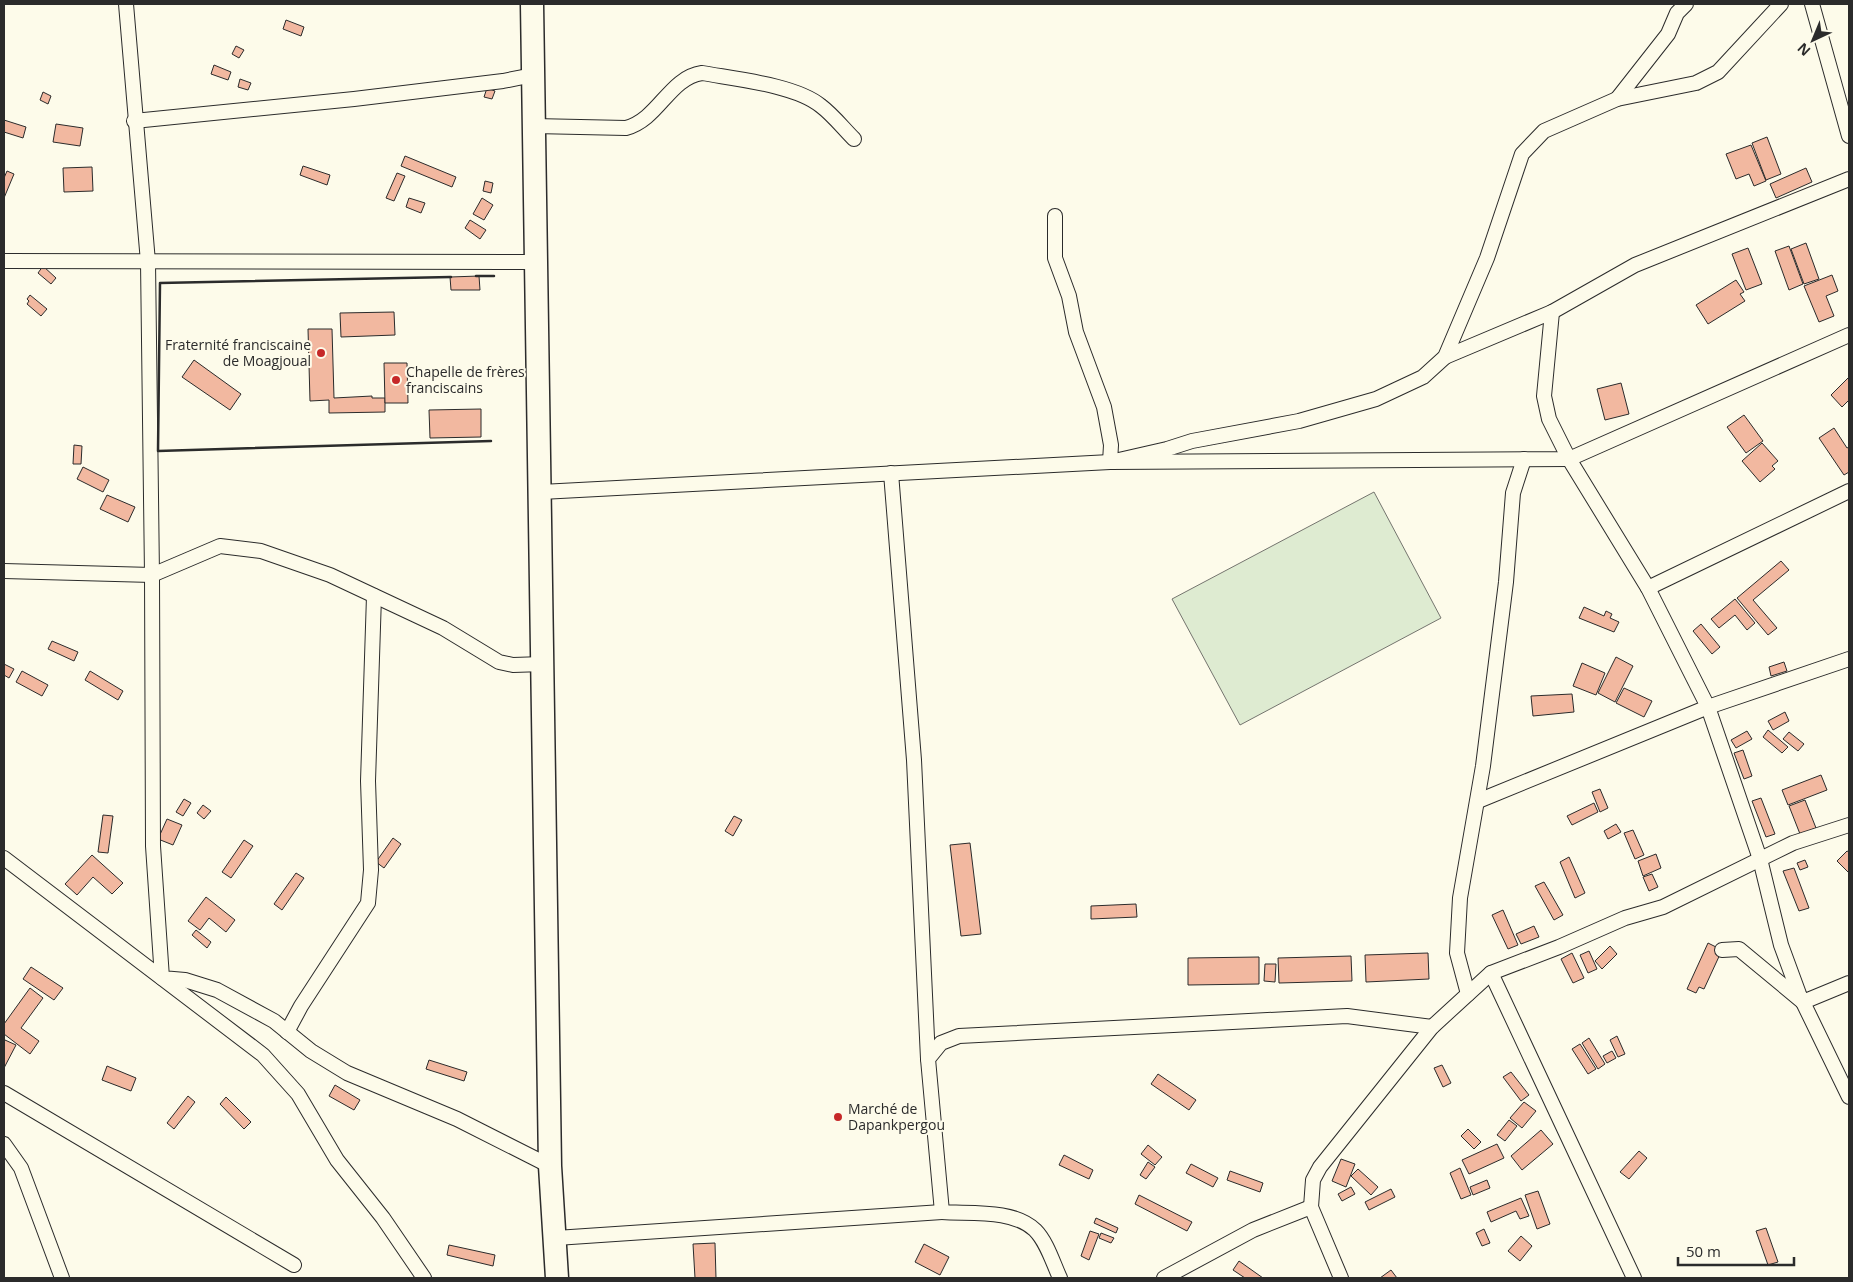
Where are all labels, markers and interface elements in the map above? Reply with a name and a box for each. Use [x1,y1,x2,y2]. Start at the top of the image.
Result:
north arrow [1788,15,1838,65]
text: N [1793,39,1814,61]
place label: Fraternité franciscaine de Moagjoual [165,335,311,370]
marker: Fraternité franciscaine de Moagjoual [315,347,327,359]
place label: Chapelle de frères franciscains [406,362,525,397]
marker: Chapelle de frères franciscains [390,374,402,386]
place label: Marché de Dapankpergou [848,1099,945,1134]
marker: Marché de Dapankpergou [832,1111,844,1123]
scale bar [1678,1234,1794,1266]
text: 50 m [1686,1241,1721,1261]

